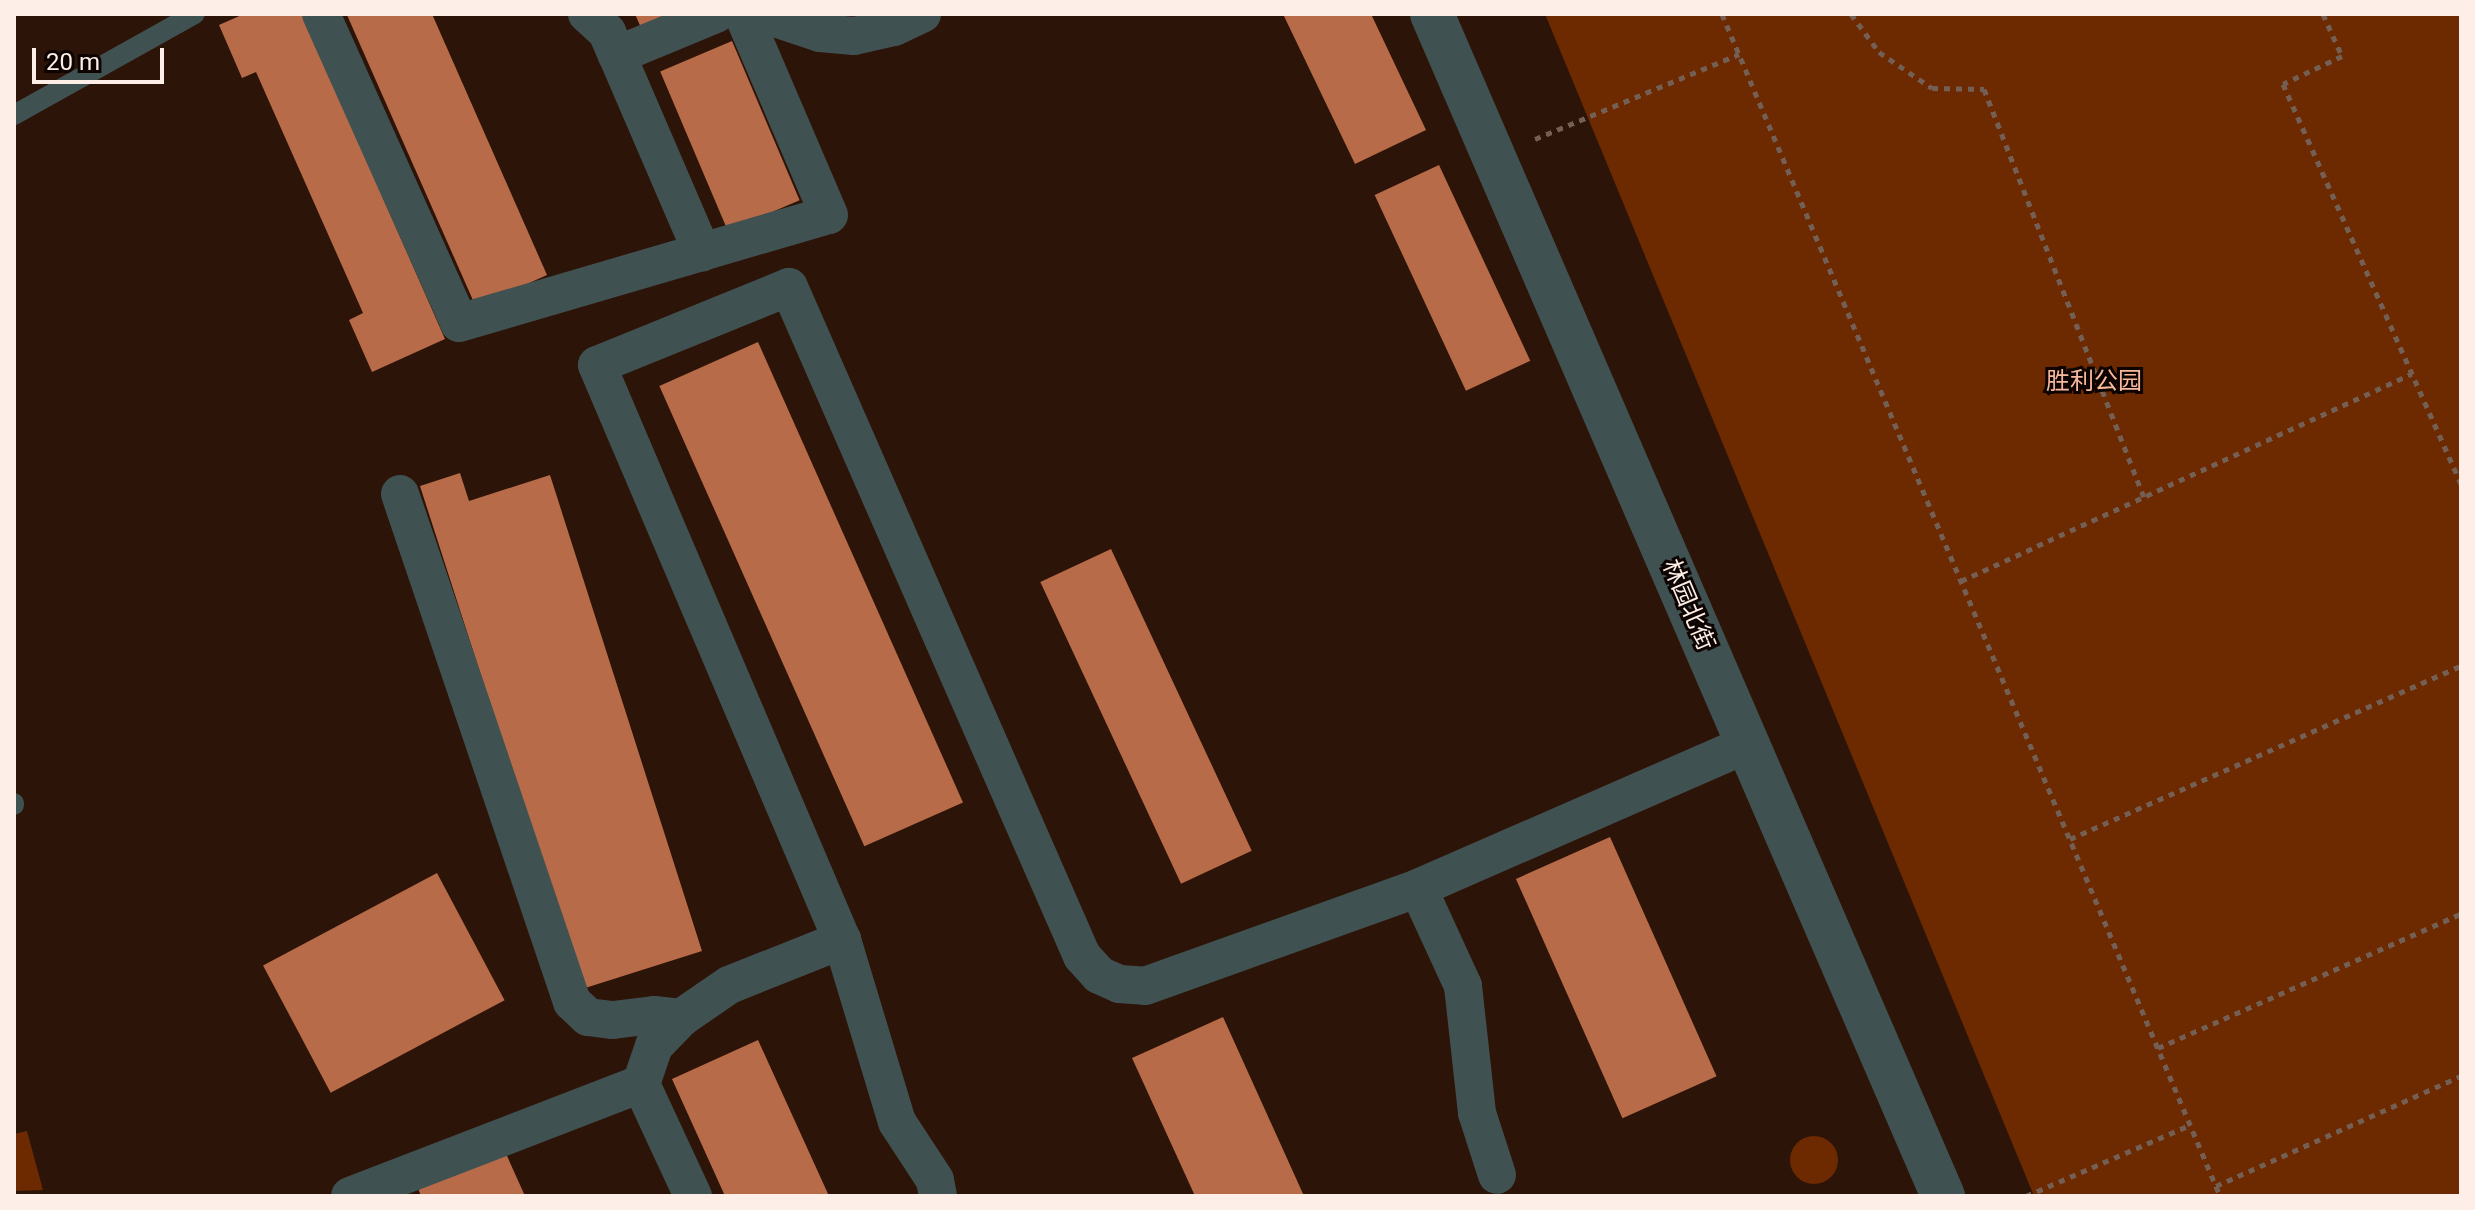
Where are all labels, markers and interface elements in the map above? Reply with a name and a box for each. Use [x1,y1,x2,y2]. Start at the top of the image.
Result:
scale bar [36,32,168,82]
text: 20 m [46,48,100,76]
park label: 胜利公园 [2046,368,2142,396]
street label: 林园北街 [1656,555,1720,655]

